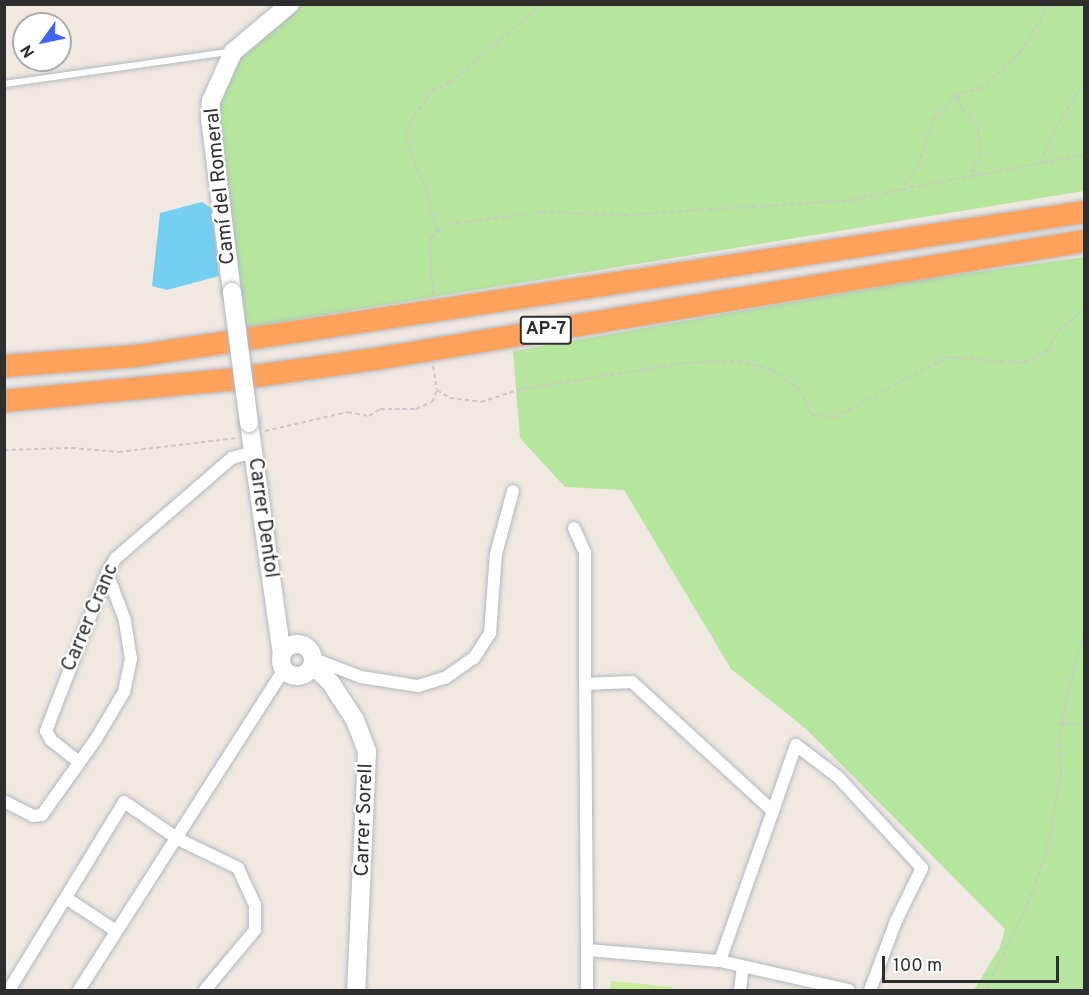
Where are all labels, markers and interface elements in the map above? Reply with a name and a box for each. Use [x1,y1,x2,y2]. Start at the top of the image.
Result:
north arrow [12,12,72,72]
text: N [17,40,40,61]
street label: Camí del Romeral [201,106,241,266]
road number: AP-7 [519,315,573,345]
street label: Carrer Dentol [242,456,282,580]
street label: Carrer Cranc [58,560,124,676]
street label: Carrer Sorell [351,763,379,877]
scale bar [885,944,1062,982]
text: 100 m [893,955,942,978]

